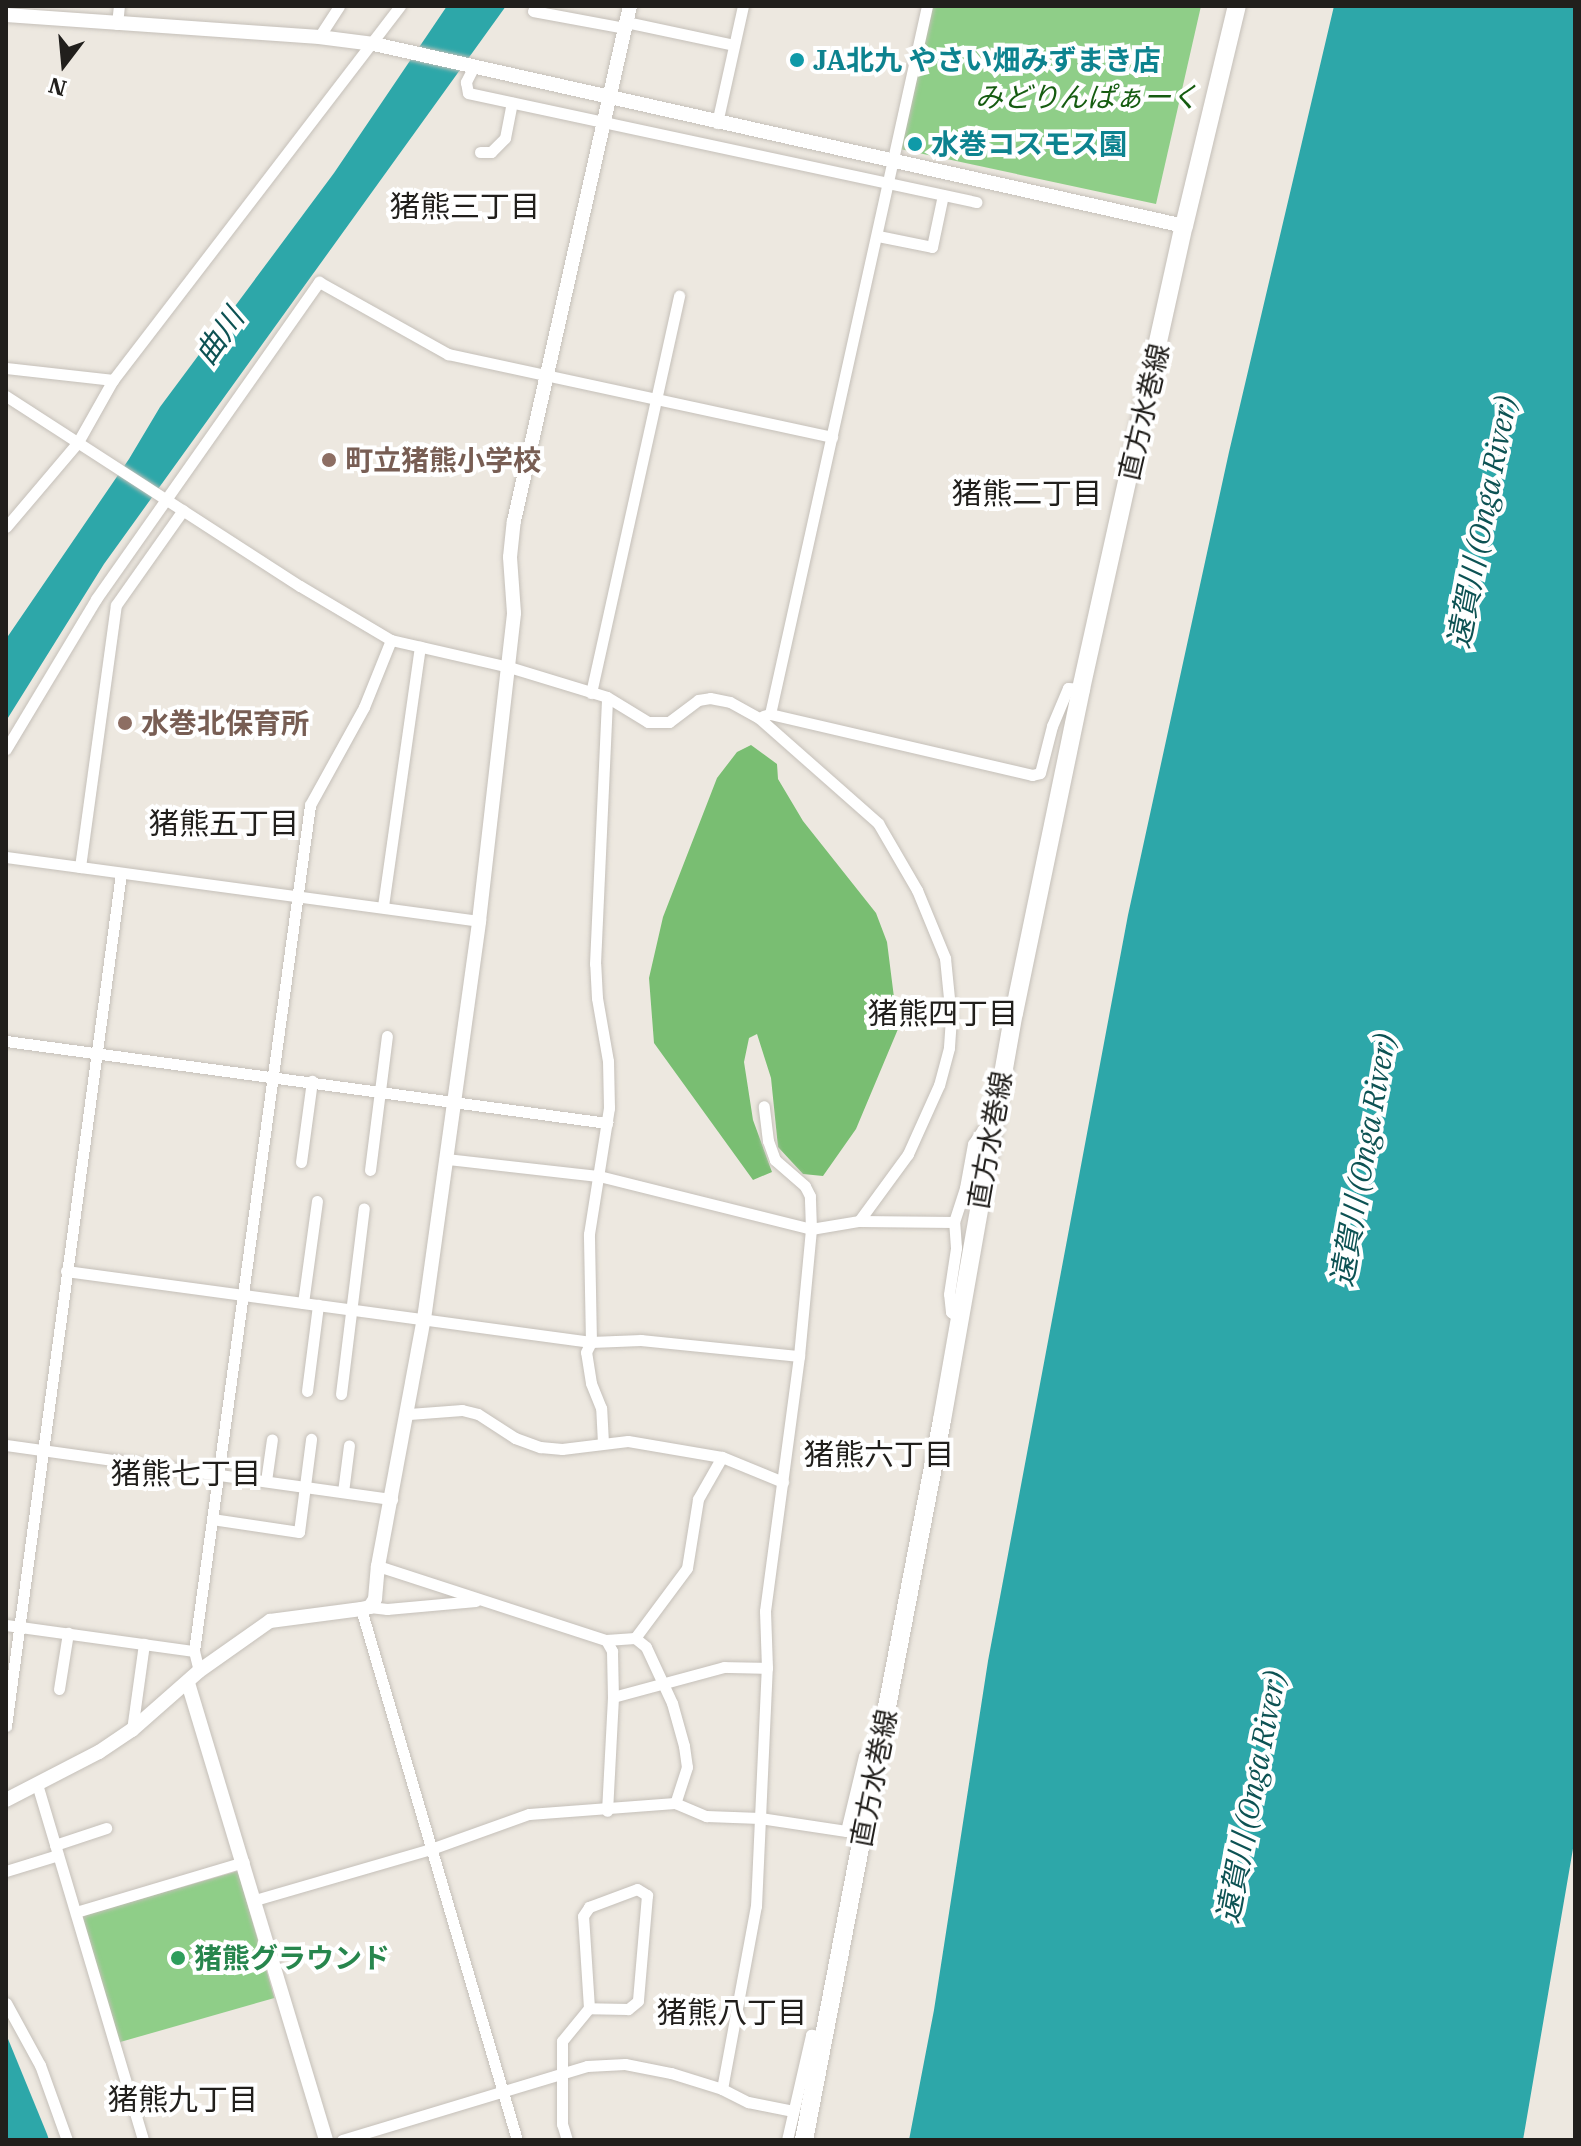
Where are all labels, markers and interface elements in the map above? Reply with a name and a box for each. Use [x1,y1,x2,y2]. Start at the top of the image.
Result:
north arrow [24,24,104,104]
place label: JA北九 やさい畑みずまき店 [813,43,1161,77]
marker: JA北九 やさい畑みずまき店 [788,51,806,69]
text: N [45,71,70,104]
park label: みどりんぱぁーく [975,80,1199,114]
place label: 水巻コスモス園 [931,127,1127,161]
marker: 水巻コスモス園 [906,135,924,153]
district label: 猪熊三丁目 [390,188,540,224]
water label: 曲川 [187,301,251,371]
street label: 直方水巻線 [1112,340,1176,484]
water label: 遠賀川 (Onga River) [1440,393,1524,651]
place label: 町立猪熊小学校 [345,443,541,477]
marker: 町立猪熊小学校 [320,451,338,469]
district label: 猪熊二丁目 [952,475,1102,511]
place label: 水巻北保育所 [141,706,309,740]
marker: 水巻北保育所 [116,714,134,732]
district label: 猪熊五丁目 [149,805,299,841]
district label: 猪熊四丁目 [868,995,1018,1031]
water label: 遠賀川 (Onga River) [1323,1031,1403,1289]
street label: 直方水巻線 [961,1068,1019,1212]
district label: 猪熊六丁目 [804,1436,954,1472]
district label: 猪熊七丁目 [111,1455,261,1491]
water label: 遠賀川 (Onga River) [1209,1668,1293,1926]
street label: 直方水巻線 [844,1706,904,1850]
place label: 猪熊グラウンド [194,1941,390,1975]
marker: 猪熊グラウンド [169,1949,187,1967]
district label: 猪熊八丁目 [657,1994,807,2030]
district label: 猪熊九丁目 [108,2081,258,2117]

